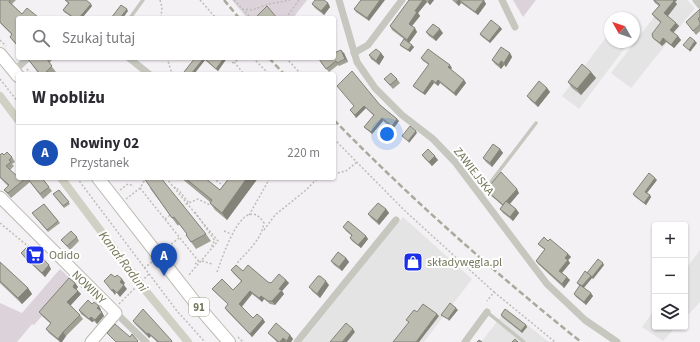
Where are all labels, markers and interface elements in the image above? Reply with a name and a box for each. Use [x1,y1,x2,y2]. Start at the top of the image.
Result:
north arrow [604,12,640,48]
search box [16,16,336,60]
icon: search [30,27,52,49]
text: Szukaj tutaj [62,28,135,49]
text: W pobliżu [32,86,105,110]
your location [377,124,397,144]
text: Nowiny 02 [70,133,139,154]
street label: ZAWIEJSKA [449,143,498,200]
text: A [41,144,49,162]
text: 220 m [287,144,320,162]
text: Przystanek [70,154,129,172]
map controls [652,222,688,330]
button: + [652,222,688,258]
water label: Kanał Raduni [94,227,153,296]
pin: A [151,243,177,276]
supermarket icon: Odido [24,244,46,266]
place label: Odido [49,247,80,264]
shop icon: składywęgla.pl [402,251,424,273]
place label: składywęgla.pl [427,254,502,271]
button: − [652,258,688,294]
street label: NOWINY [68,267,110,308]
button: layers [652,294,688,330]
road number: 91 [189,298,209,316]

